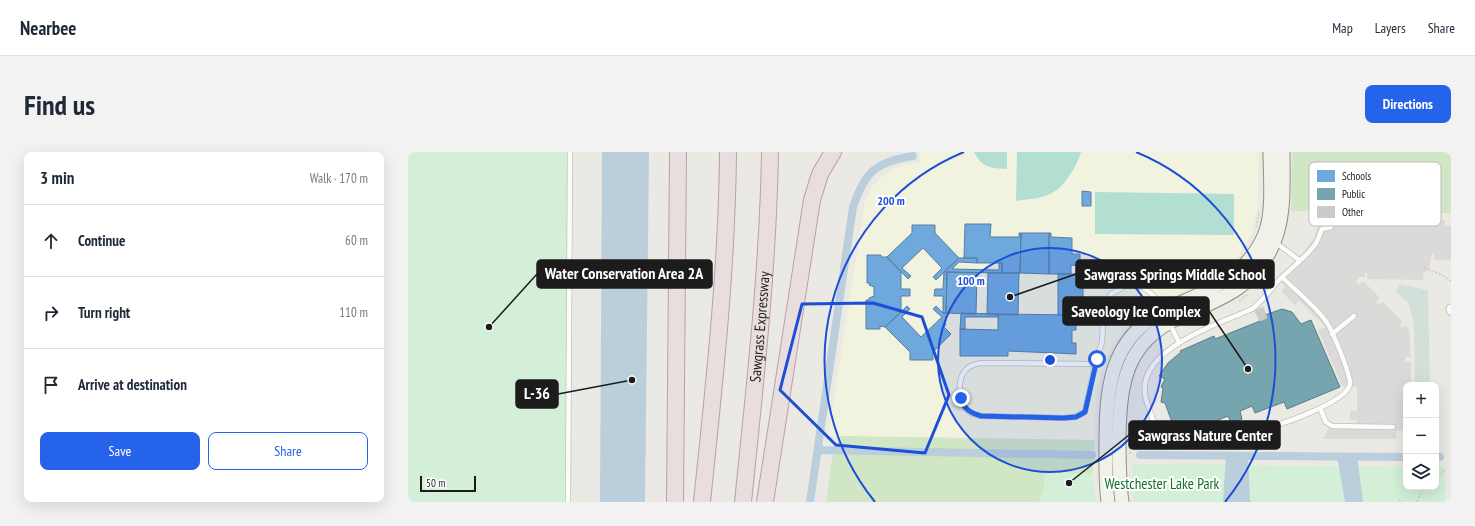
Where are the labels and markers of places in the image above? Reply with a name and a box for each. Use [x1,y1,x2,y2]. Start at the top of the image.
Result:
callout: Water Conservation Area 2A [537,260,712,288]
callout: Sawgrass Springs Middle School [1076,260,1274,288]
callout: Saveology Ice Complex [1063,297,1209,325]
centre of rings [1043,353,1057,367]
callout: L-36 [516,380,558,408]
callout: Sawgrass Nature Center [1129,421,1280,449]

